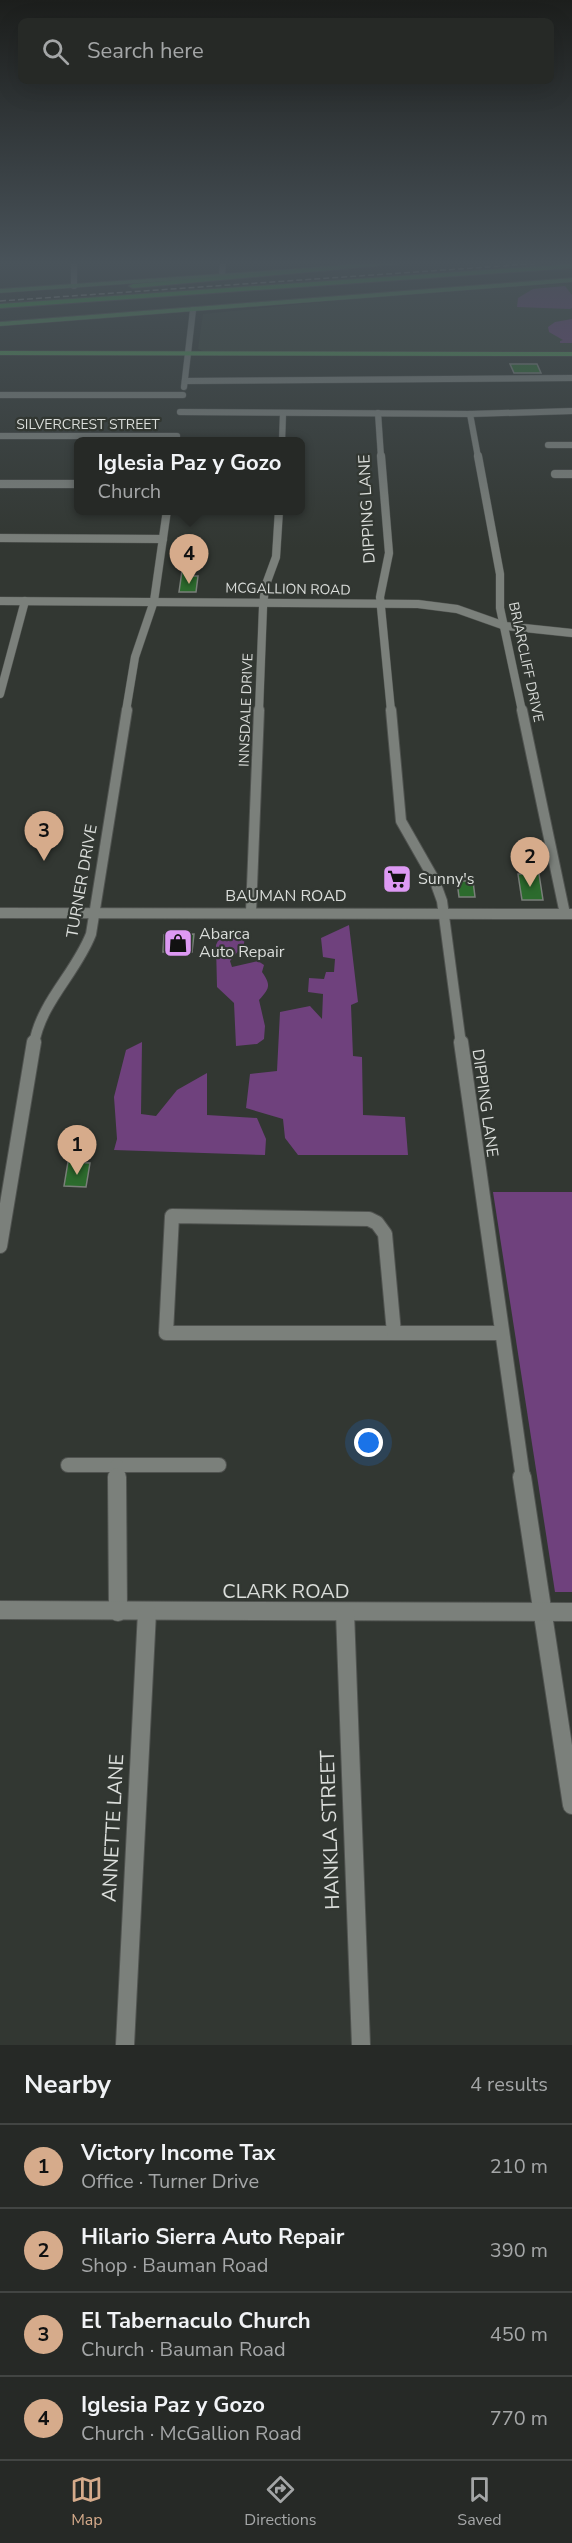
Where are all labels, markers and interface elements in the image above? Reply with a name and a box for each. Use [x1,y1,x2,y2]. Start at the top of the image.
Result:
search box [18,18,554,84]
icon: search [39,35,72,68]
text: Search here [87,36,204,66]
street label: SILVERCREST STREET [16,415,160,434]
popup [74,437,305,515]
text: Iglesia Paz y Gozo [98,448,281,478]
street label: DIPPING LANE [353,454,381,564]
text: Church [98,478,161,505]
pin: 4 [170,534,208,584]
street label: MCGALLION ROAD [225,578,351,600]
street label: BRIARCLIFF DRIVE [504,600,548,724]
street label: INNSDALE DRIVE [235,653,257,767]
pin: 3 [24,812,63,861]
street label: TURNER DRIVE [61,822,103,940]
pin: 2 [510,838,550,887]
supermarket icon: Sunny's [381,863,413,895]
place label: Sunny's [418,868,474,890]
street label: BAUMAN ROAD [225,885,347,907]
place label: Abarca Auto Repair [199,923,285,963]
shop icon: Abarca Auto Repair [162,927,194,959]
street label: DIPPING LANE [467,1047,503,1159]
pin: 1 [58,1126,97,1175]
your location [354,1428,383,1457]
street label: CLARK ROAD [222,1578,350,1605]
street label: HANKLA STREET [314,1750,346,1910]
street label: ANNETTE LANE [96,1753,130,1903]
text: Nearby [24,2067,111,2102]
text: 4 results [470,2071,548,2098]
text: Victory Income Tax [81,2138,276,2168]
text: 1 [38,2153,50,2180]
text: 210 m [490,2153,548,2180]
text: Office · Turner Drive [81,2168,259,2195]
text: Hilario Sierra Auto Repair [81,2222,344,2252]
text: 2 [38,2237,50,2264]
text: 390 m [490,2237,548,2264]
text: Shop · Bauman Road [81,2252,268,2279]
text: El Tabernaculo Church [81,2306,311,2336]
text: 3 [38,2321,50,2348]
text: 450 m [490,2321,548,2348]
text: Church · Bauman Road [81,2336,286,2363]
text: Iglesia Paz y Gozo [81,2390,265,2420]
text: 4 [38,2405,50,2432]
text: 770 m [490,2405,548,2432]
text: Church · McGallion Road [81,2420,302,2447]
tab: Map [70,2473,103,2531]
tab: Directions [244,2473,316,2531]
tab: Saved [457,2473,502,2531]

